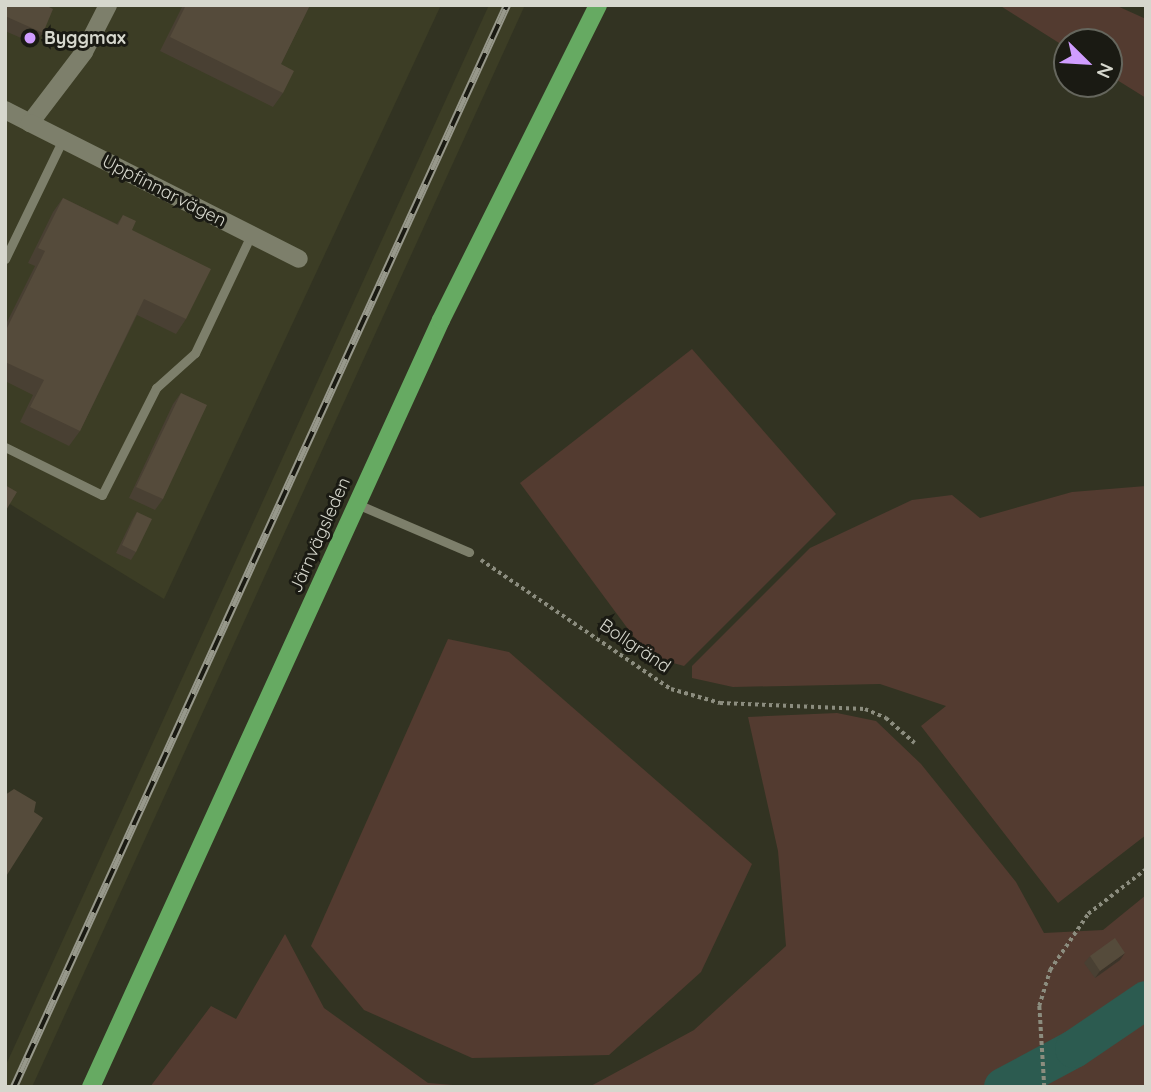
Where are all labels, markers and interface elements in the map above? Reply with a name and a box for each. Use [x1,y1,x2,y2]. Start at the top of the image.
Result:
place label: Byggmax [44,27,126,49]
north arrow [1053,28,1123,98]
marker: Byggmax [22,30,38,46]
text: N [1092,59,1119,82]
street label: Uppfinnarvägen [98,150,230,232]
street label: Järnvägsleden [285,474,355,596]
street label: Bollgränd [595,614,675,678]

